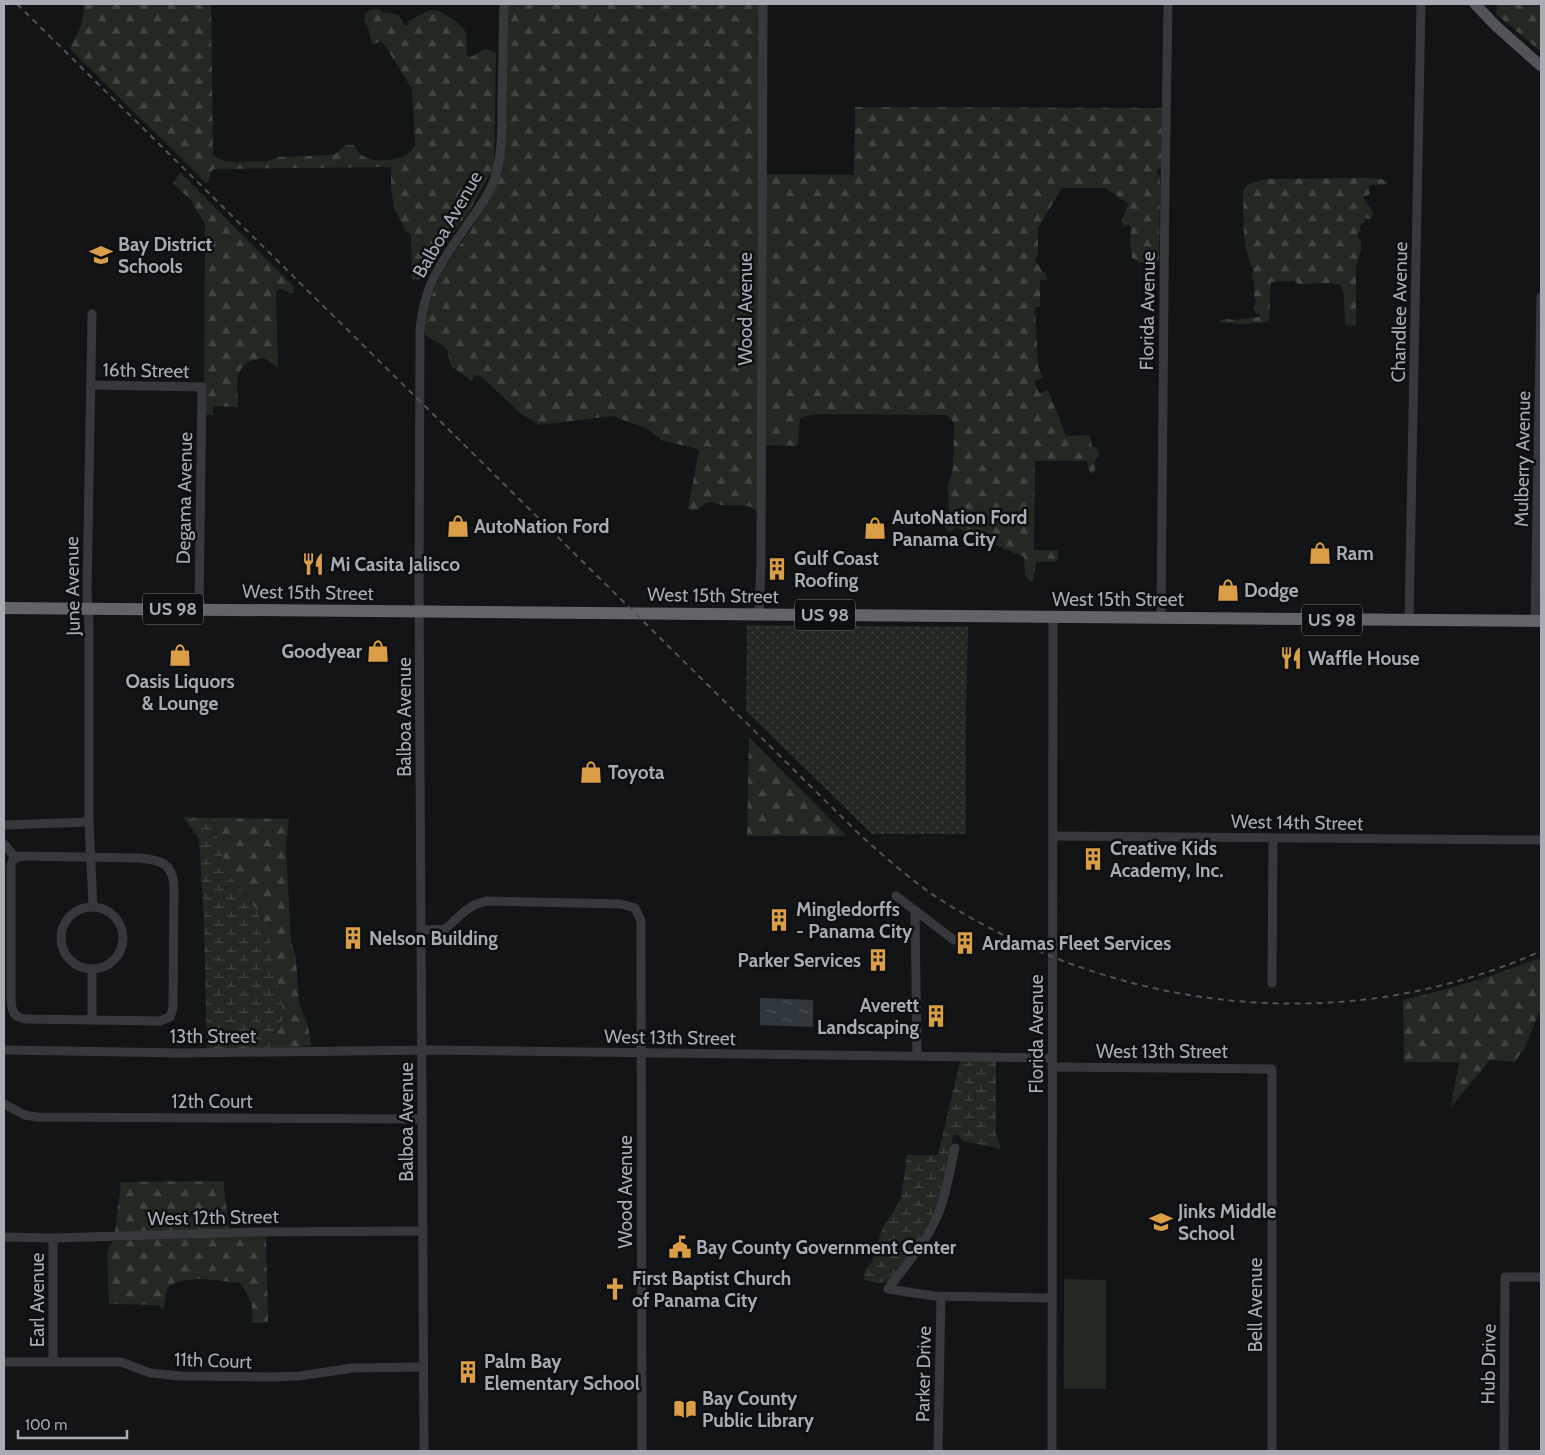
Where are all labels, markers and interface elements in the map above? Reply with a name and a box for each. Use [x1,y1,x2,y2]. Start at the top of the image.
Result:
street label: Balboa Avenue [408,166,487,282]
place label: Bay District Schools [118,233,213,278]
street label: Chandlee Avenue [1387,241,1412,383]
school or university icon: Bay District Schools [88,242,114,268]
street label: Florida Avenue [1135,251,1160,371]
street label: Wood Avenue [734,252,757,366]
street label: 16th Street [102,358,190,383]
street label: Mulberry Avenue [1510,391,1535,527]
street label: Degama Avenue [172,431,197,564]
place label: AutoNation Ford Panama City [892,506,1027,551]
shop icon: AutoNation Ford [445,513,471,539]
place label: AutoNation Ford [474,515,609,538]
shop icon: AutoNation Ford Panama City [862,515,888,541]
street label: June Avenue [60,536,85,637]
shop icon: Ram [1307,540,1333,566]
place label: Ram [1336,542,1374,565]
place label: Gulf Coast Roofing [794,547,879,592]
restaurant icon: Mi Casita Jalisco [300,551,326,577]
place label: Mi Casita Jalisco [330,553,460,576]
building icon: Gulf Coast Roofing [764,556,790,582]
shop icon: Dodge [1215,577,1241,603]
place label: Dodge [1244,579,1299,602]
street label: West 15th Street [242,580,375,605]
street label: West 15th Street [647,583,780,608]
street label: West 15th Street [1052,588,1184,611]
road number: US 98 [143,594,203,624]
road number: US 98 [795,600,855,630]
road number: US 98 [1302,604,1362,636]
shop icon: Goodyear [365,638,391,664]
place label: Goodyear [281,640,363,663]
shop icon: Oasis Liquors & Lounge [167,642,193,668]
restaurant icon: Waffle House [1278,645,1304,671]
place label: Waffle House [1308,647,1420,670]
street label: Balboa Avenue [393,657,416,777]
place label: Oasis Liquors & Lounge [125,670,235,715]
shop icon: Toyota [578,759,604,785]
place label: Toyota [608,761,665,784]
street label: West 14th Street [1231,810,1364,835]
place label: Creative Kids Academy, Inc. [1110,837,1223,882]
building icon: Creative Kids Academy, Inc. [1080,846,1106,872]
place label: Mingledorffs - Panama City [796,898,913,943]
building icon: Mingledorffs - Panama City [766,907,792,933]
building icon: Nelson Building [340,925,366,951]
place label: Nelson Building [369,927,498,950]
building icon: Ardamas Fleet Services [952,930,978,956]
place label: Ardamas Fleet Services [982,932,1171,955]
building icon: Parker Services [865,947,891,973]
place label: Parker Services [738,949,861,972]
street label: Florida Avenue [1025,974,1048,1094]
place label: Averett Landscaping [817,994,919,1039]
building icon: Averett Landscaping [923,1003,949,1029]
street label: 13th Street [170,1025,257,1048]
street label: West 13th Street [604,1025,737,1050]
street label: West 13th Street [1096,1040,1228,1063]
street label: Balboa Avenue [395,1062,418,1182]
street label: 12th Court [171,1090,253,1113]
street label: Wood Avenue [614,1135,637,1249]
place label: Jinks Middle School [1177,1200,1277,1245]
street label: West 12th Street [147,1205,280,1230]
school or university icon: Jinks Middle School [1148,1209,1174,1235]
public building icon: Bay County Government Center [667,1234,693,1260]
place label: Bay County Government Center [696,1236,957,1259]
street label: Earl Avenue [26,1252,49,1347]
street label: Bell Avenue [1244,1257,1267,1352]
place label: First Baptist Church of Panama City [632,1267,791,1312]
church icon: First Baptist Church of Panama City [602,1276,628,1302]
street label: Hub Drive [1476,1323,1501,1405]
street label: Parker Drive [911,1325,936,1422]
street label: 11th Court [174,1348,253,1373]
place label: Palm Bay Elementary School [484,1350,640,1395]
building icon: Palm Bay Elementary School [455,1359,481,1385]
place label: Bay County Public Library [702,1387,815,1432]
library icon: Bay County Public Library [672,1396,698,1422]
scale bar [18,1408,126,1440]
text: 100 m [25,1416,67,1434]

